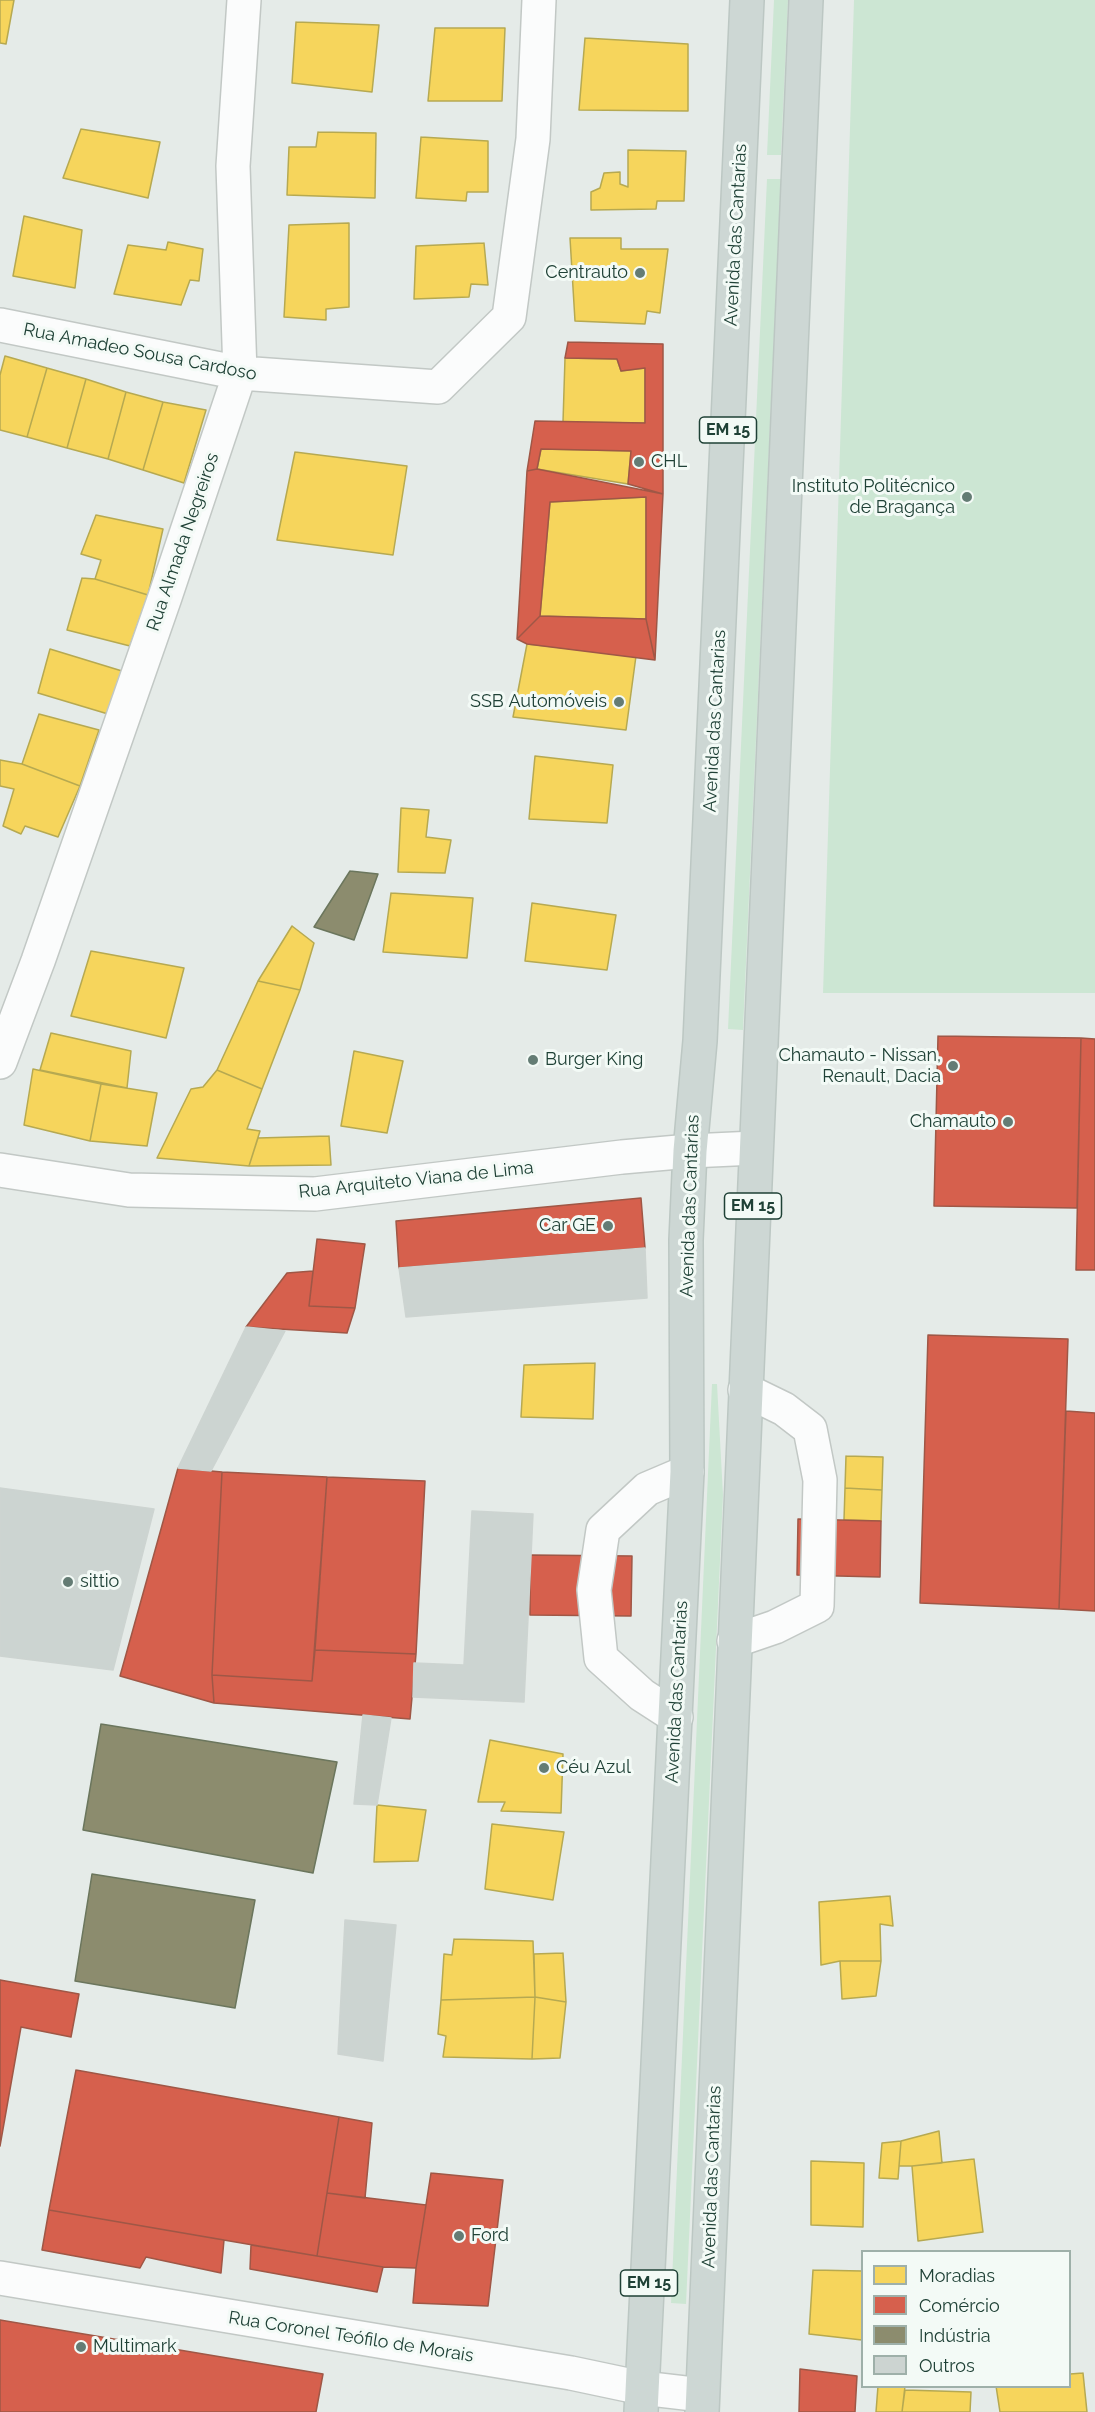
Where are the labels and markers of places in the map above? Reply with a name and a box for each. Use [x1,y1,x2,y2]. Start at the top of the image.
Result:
place label: Centrauto [545,262,628,284]
marker: Centrauto [633,266,647,280]
place label: CHL [651,451,687,473]
marker: CHL [632,455,646,469]
place label: Instituto Politécnico de Bragança [792,476,955,518]
marker: Instituto Politécnico de Bragança [960,490,974,504]
place label: SSB Automóveis [470,691,607,713]
marker: SSB Automóveis [612,695,626,709]
place label: Chamauto - Nissan, Renault, Dacia [778,1045,941,1088]
place label: Burger King [545,1049,643,1071]
marker: Burger King [526,1053,540,1067]
marker: Chamauto - Nissan, Renault, Dacia [946,1059,960,1073]
place label: Chamauto [910,1111,996,1133]
marker: Chamauto [1001,1115,1015,1129]
place label: Car GE [539,1215,596,1237]
marker: Car GE [601,1219,615,1233]
place label: sittio [80,1571,119,1593]
marker: sittio [61,1575,75,1589]
place label: Céu Azul [556,1757,631,1779]
marker: Céu Azul [537,1761,551,1775]
place label: Ford [471,2225,509,2247]
marker: Ford [452,2229,466,2243]
place label: Multimark [93,2336,177,2358]
marker: Multimark [74,2340,88,2354]

